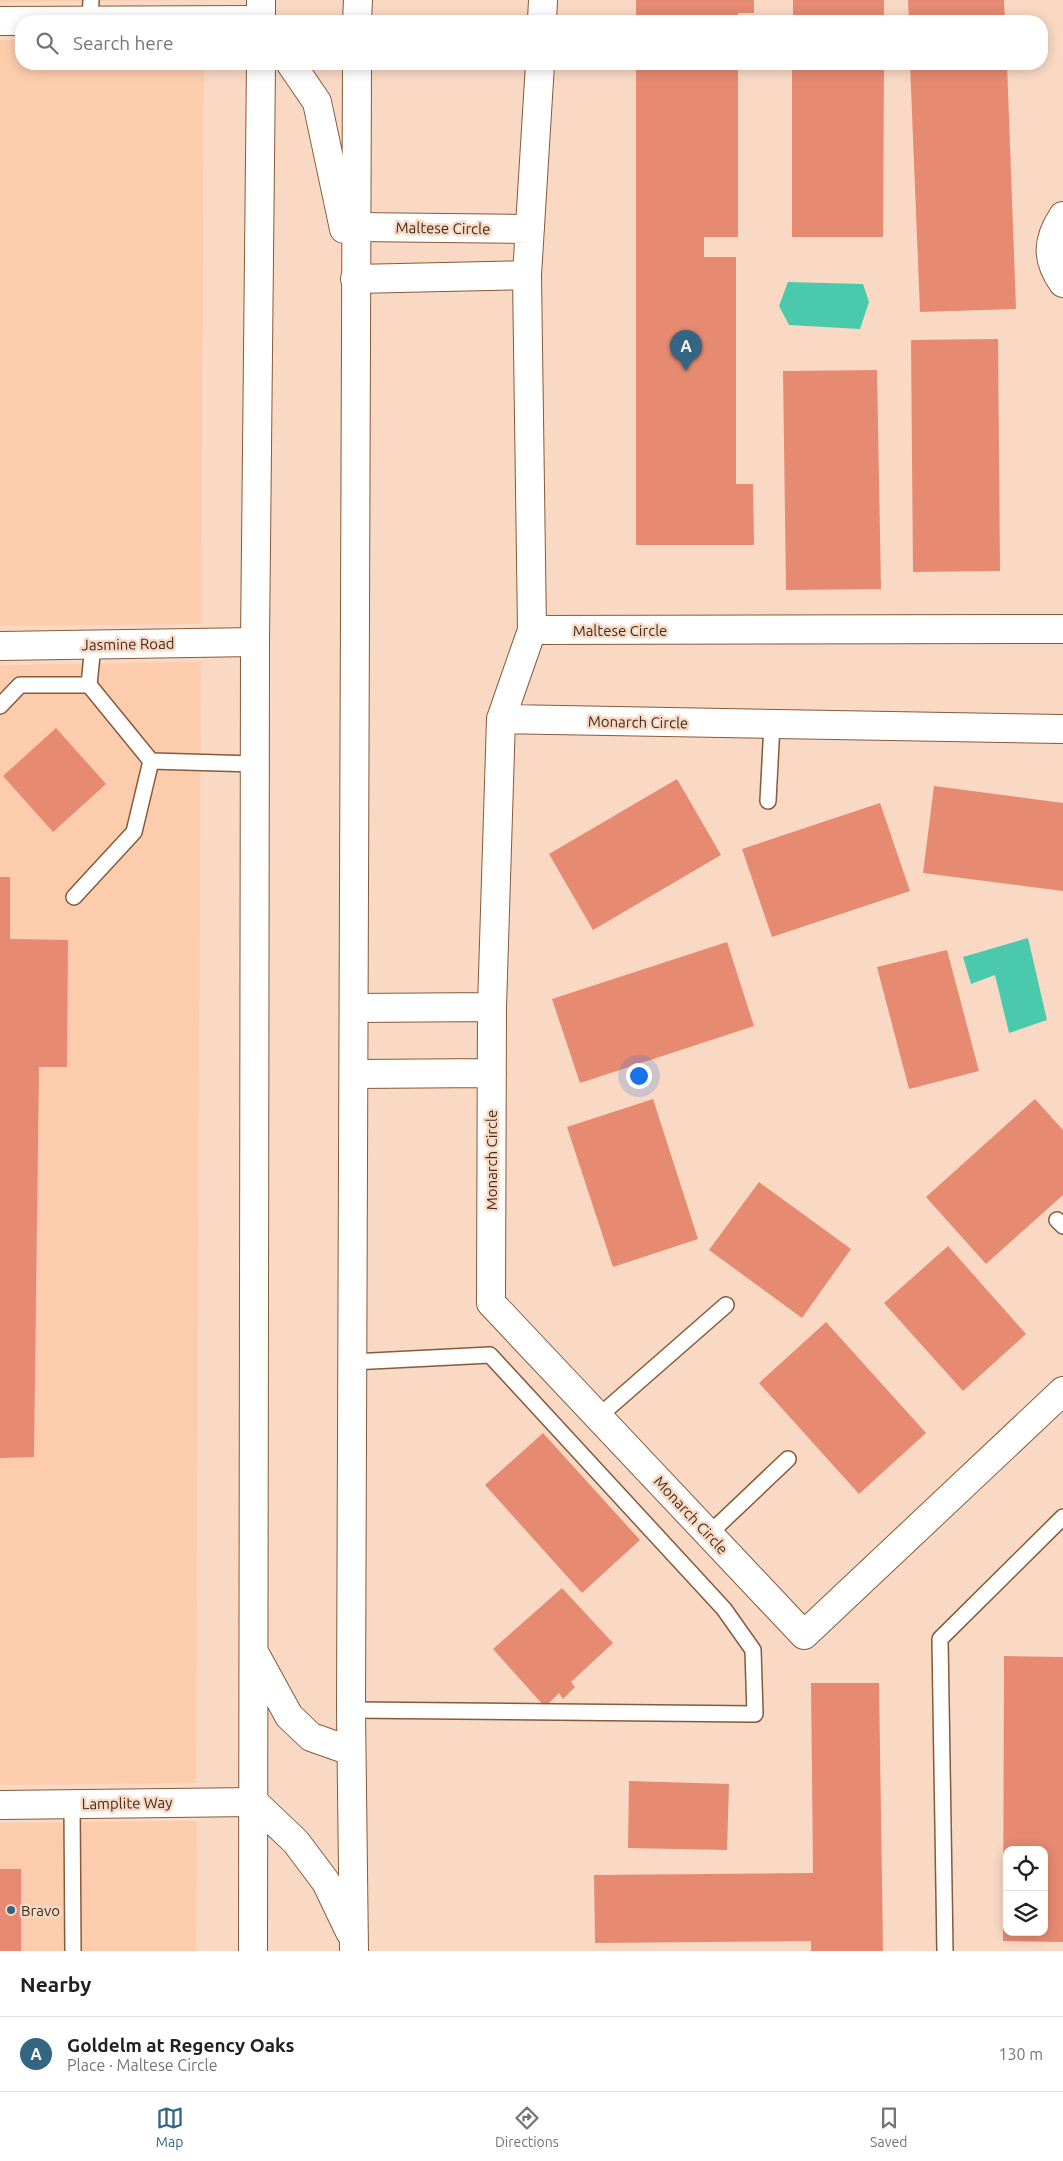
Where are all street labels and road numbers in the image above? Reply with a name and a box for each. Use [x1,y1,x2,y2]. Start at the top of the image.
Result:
street label: Maltese Circle [395,219,491,237]
street label: Maltese Circle [573,622,667,639]
street label: Jasmine Road [81,635,175,653]
street label: Monarch Circle [588,713,688,731]
street label: Monarch Circle [483,1110,500,1210]
street label: Monarch Circle [651,1472,731,1558]
street label: Lamplite Way [81,1794,173,1812]

